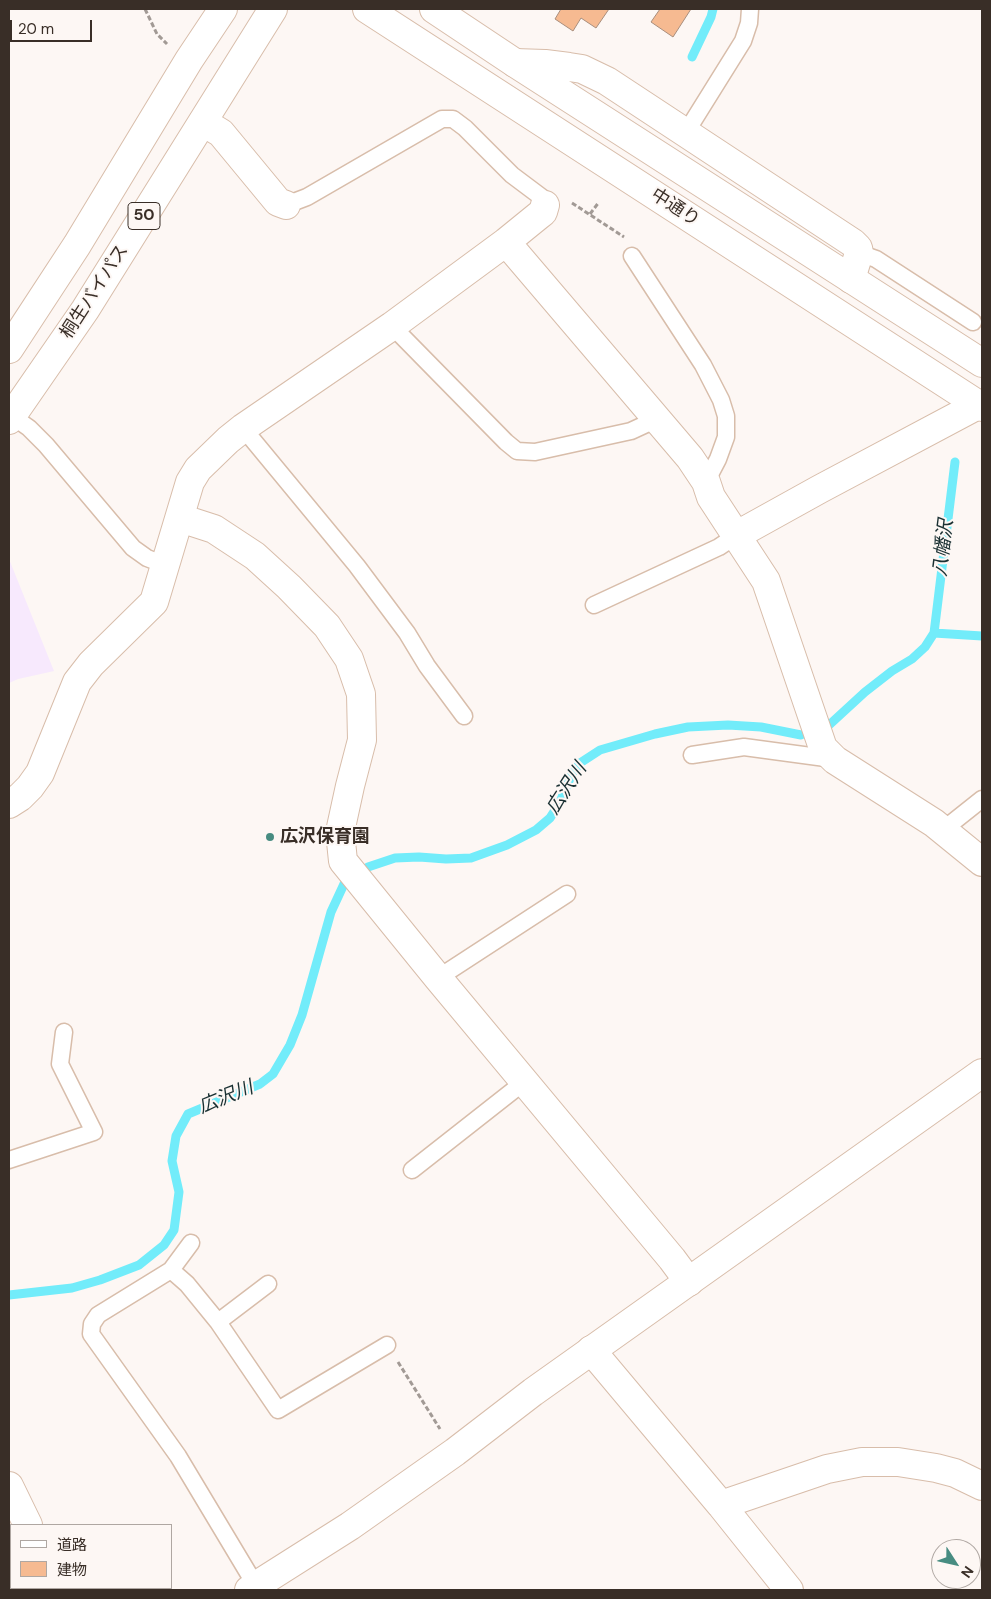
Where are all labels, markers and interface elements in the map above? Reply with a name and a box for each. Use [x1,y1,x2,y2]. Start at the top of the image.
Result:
scale bar [12,10,95,42]
text: 20 m [18,19,54,39]
street label: 中通り [646,184,704,232]
road number: 50 [128,202,160,230]
street label: 桐生バイパス [57,241,133,343]
water label: 八幡沢 [929,518,959,578]
water label: 広沢川 [542,759,592,819]
place label: 広沢保育園 [280,826,370,848]
marker: 広沢保育園 [264,831,276,843]
water label: 広沢川 [195,1077,257,1119]
legend [10,1524,172,1589]
text: 道路 [57,1535,87,1555]
north arrow [931,1539,981,1589]
text: 建物 [57,1560,87,1580]
text: N [957,1563,978,1581]

